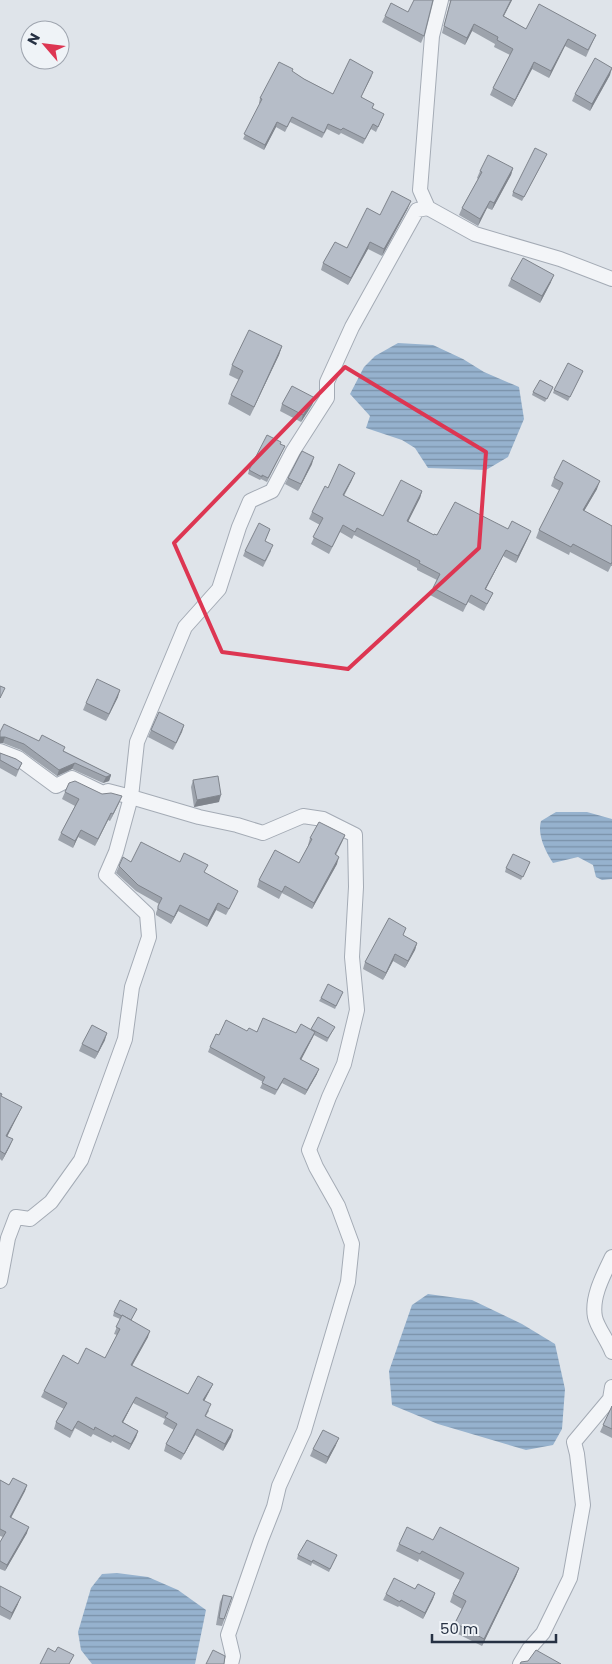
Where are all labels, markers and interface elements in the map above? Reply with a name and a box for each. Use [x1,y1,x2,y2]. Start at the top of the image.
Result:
north arrow [20,20,70,70]
text: N [22,30,45,48]
scale bar [432,1612,556,1644]
text: 50 m [440,1618,478,1639]

